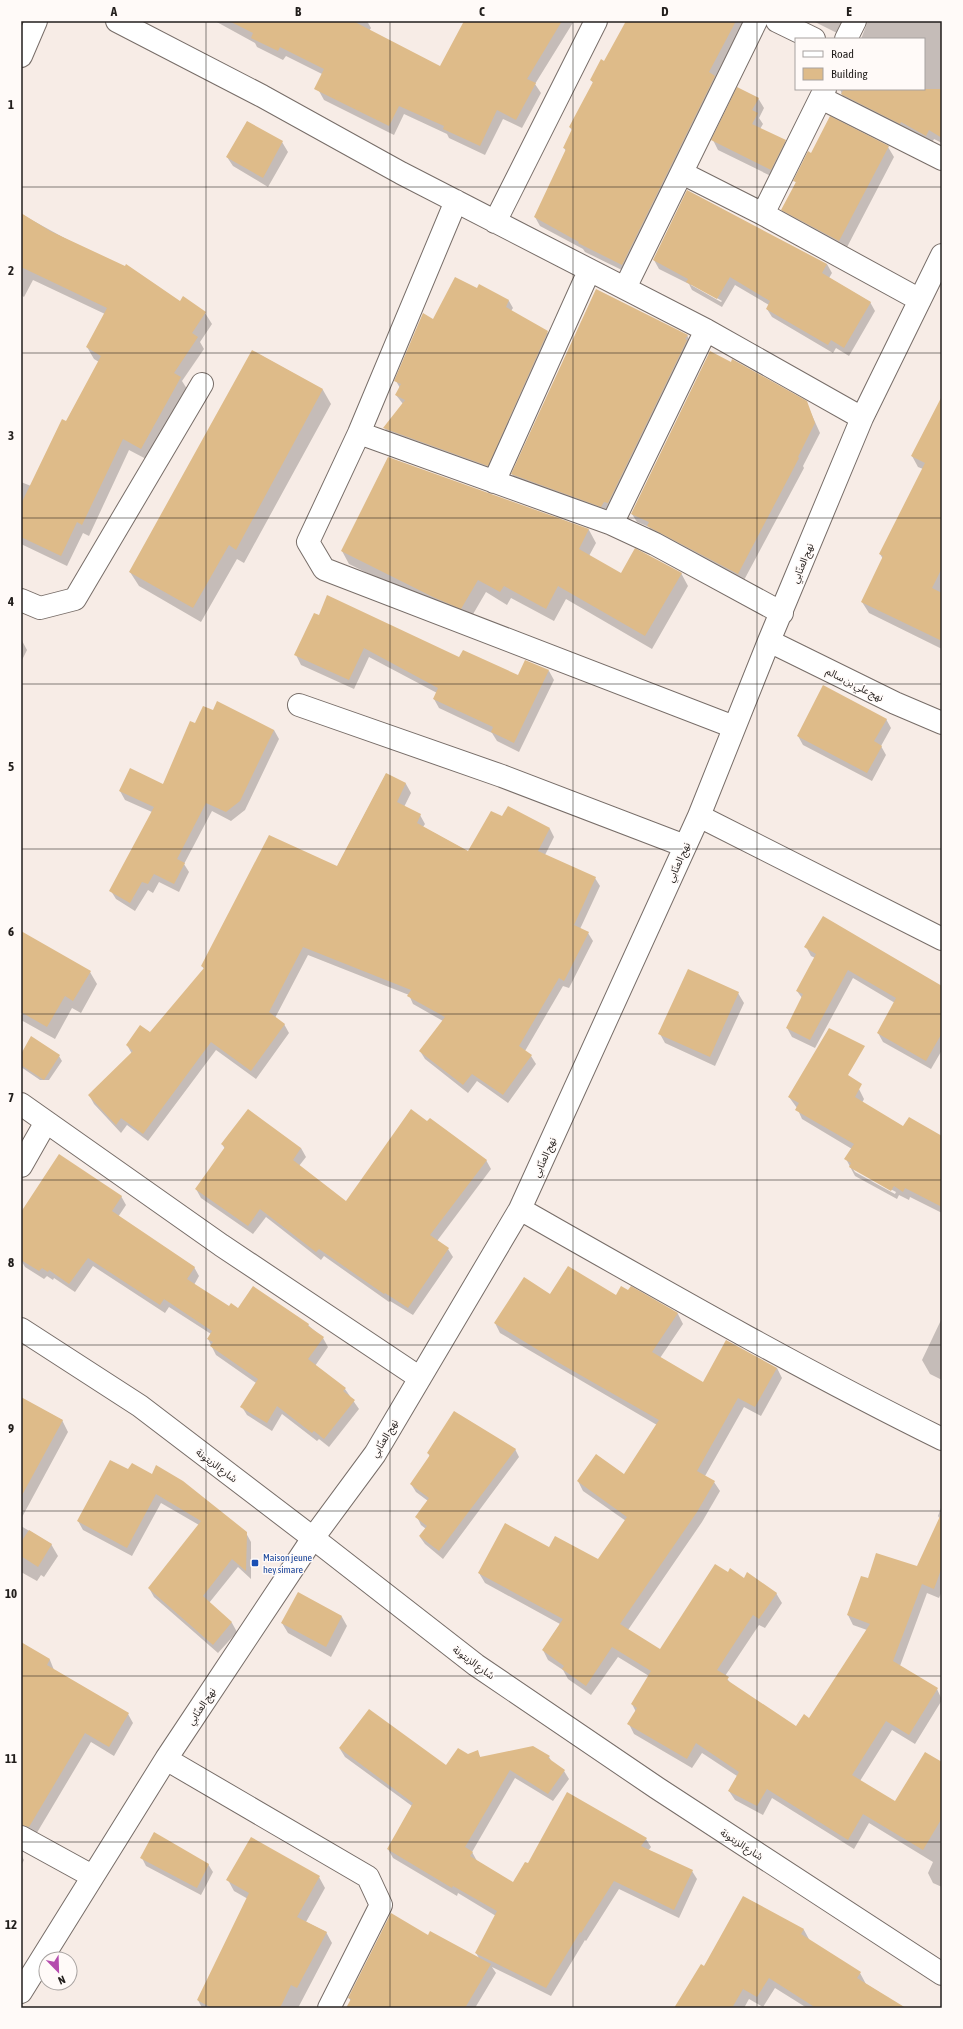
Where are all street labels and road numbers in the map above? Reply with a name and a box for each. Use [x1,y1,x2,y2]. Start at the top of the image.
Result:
street label: نهج العنّابي [789,541,818,586]
street label: نهج علي بن سالم [823,665,885,706]
street label: نهج العنّابي [665,840,694,885]
street label: نهج العنّابي [531,1135,560,1180]
street label: نهج العنّابي [369,1417,402,1460]
street label: شارع الزيتونة [193,1446,239,1486]
street label: شارع الزيتونة [450,1644,497,1683]
street label: نهج العنّابي [185,1685,220,1728]
street label: شارع الزيتونة [717,1827,765,1864]

